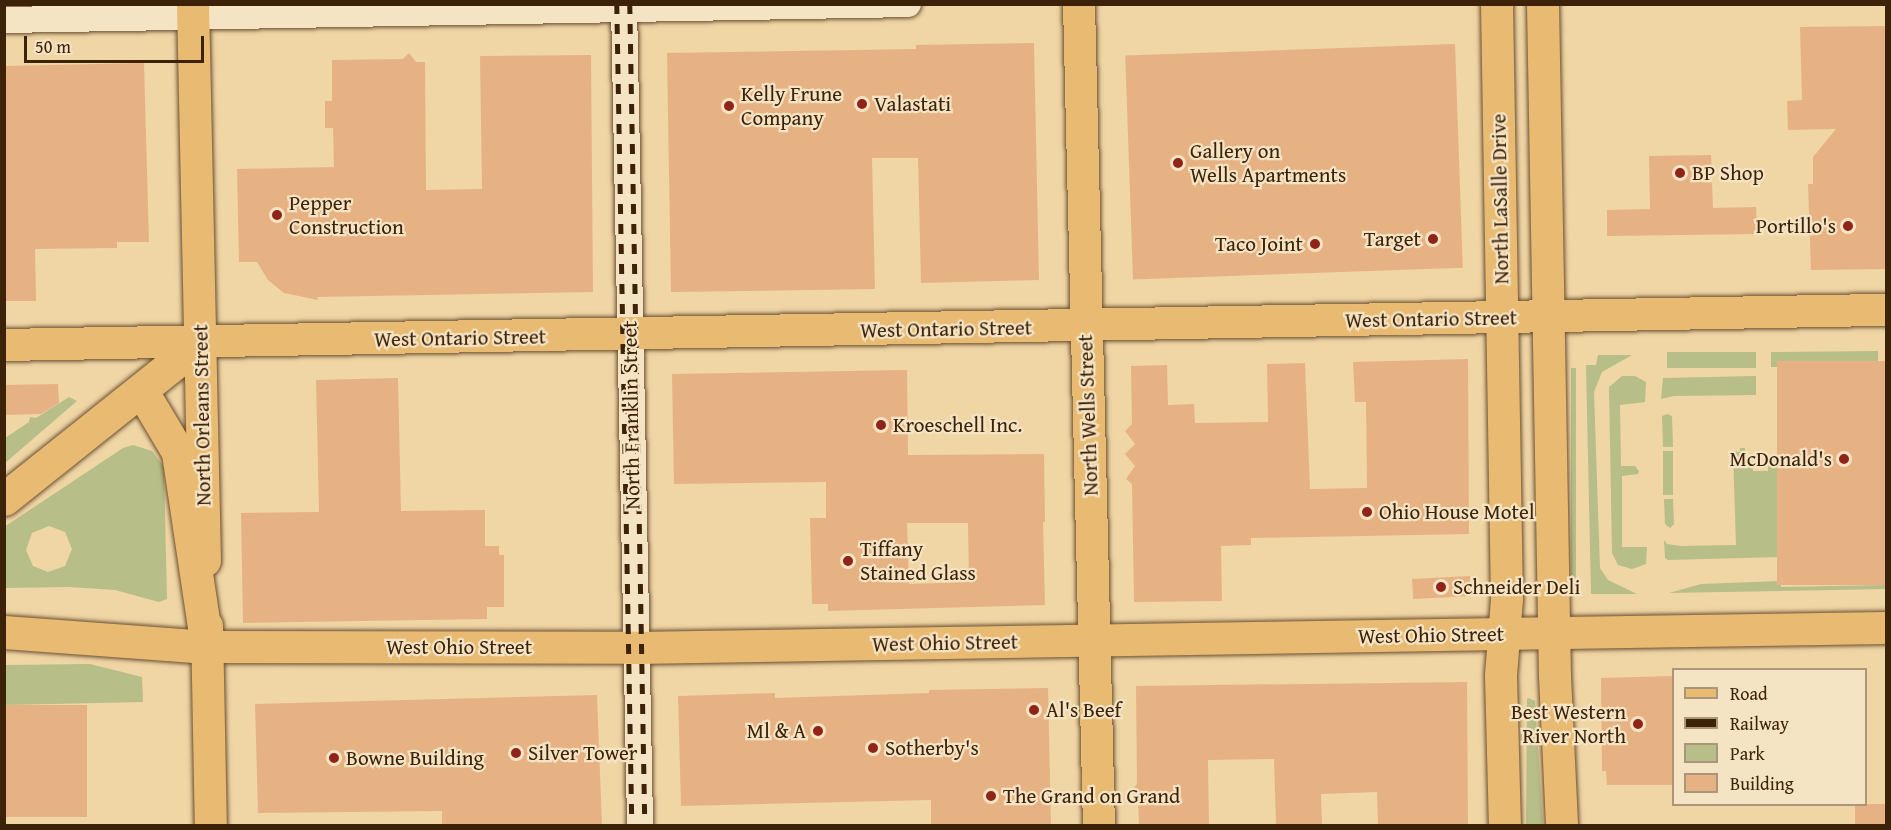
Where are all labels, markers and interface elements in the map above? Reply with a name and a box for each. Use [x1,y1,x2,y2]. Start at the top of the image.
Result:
scale bar [27,24,207,62]
text: 50 m [35,33,71,60]
place label: Kelly Frune Company [741,81,842,131]
place label: Valastati [874,91,951,117]
marker: Valastati [855,97,869,111]
marker: Kelly Frune Company [722,99,736,113]
street label: North LaSalle Drive [1486,113,1514,285]
place label: Gallery on Wells Apartments [1190,138,1346,188]
marker: Gallery on Wells Apartments [1171,156,1185,170]
place label: BP Shop [1692,160,1764,186]
marker: BP Shop [1673,166,1687,180]
place label: Pepper Construction [289,190,404,240]
marker: Pepper Construction [270,208,284,222]
place label: Portillo's [1756,213,1836,239]
marker: Portillo's [1841,219,1855,233]
place label: Target [1364,226,1421,252]
place label: Taco Joint [1215,231,1303,257]
marker: Target [1426,232,1440,246]
marker: Taco Joint [1308,237,1322,251]
street label: West Ontario Street [1345,305,1517,333]
street label: West Ontario Street [860,315,1032,343]
street label: North Franklin Street [617,320,645,510]
street label: North Orleans Street [188,324,216,506]
street label: West Ontario Street [374,324,546,352]
street label: North Wells Street [1073,334,1103,496]
place label: Kroeschell Inc. [893,412,1022,438]
marker: Kroeschell Inc. [874,418,888,432]
place label: McDonald's [1729,446,1832,472]
marker: McDonald's [1837,452,1851,466]
place label: Ohio House Motel [1379,499,1535,525]
marker: Ohio House Motel [1360,505,1374,519]
place label: Tiffany Stained Glass [860,536,976,586]
marker: Tiffany Stained Glass [841,554,855,568]
place label: Schneider Deli [1453,574,1580,600]
marker: Schneider Deli [1434,580,1448,594]
street label: West Ohio Street [1358,621,1504,649]
street label: West Ohio Street [872,629,1018,657]
street label: West Ohio Street [386,634,532,660]
legend [1672,668,1867,806]
text: Road [1730,680,1768,707]
place label: Al's Beef [1046,697,1121,723]
place label: Best Western River North [1511,699,1626,749]
marker: Al's Beef [1027,703,1041,717]
text: Railway [1730,710,1789,737]
marker: Best Western River North [1631,717,1645,731]
place label: Ml & A [747,718,806,744]
marker: Ml & A [811,724,825,738]
place label: Sotherby's [885,735,979,761]
place label: Silver Tower [528,740,637,766]
text: Park [1730,740,1765,767]
marker: Sotherby's [866,741,880,755]
place label: Bowne Building [346,745,484,771]
marker: Silver Tower [509,746,523,760]
marker: Bowne Building [327,751,341,765]
text: Building [1730,770,1794,797]
place label: The Grand on Grand [1003,783,1180,809]
marker: The Grand on Grand [984,789,998,803]

